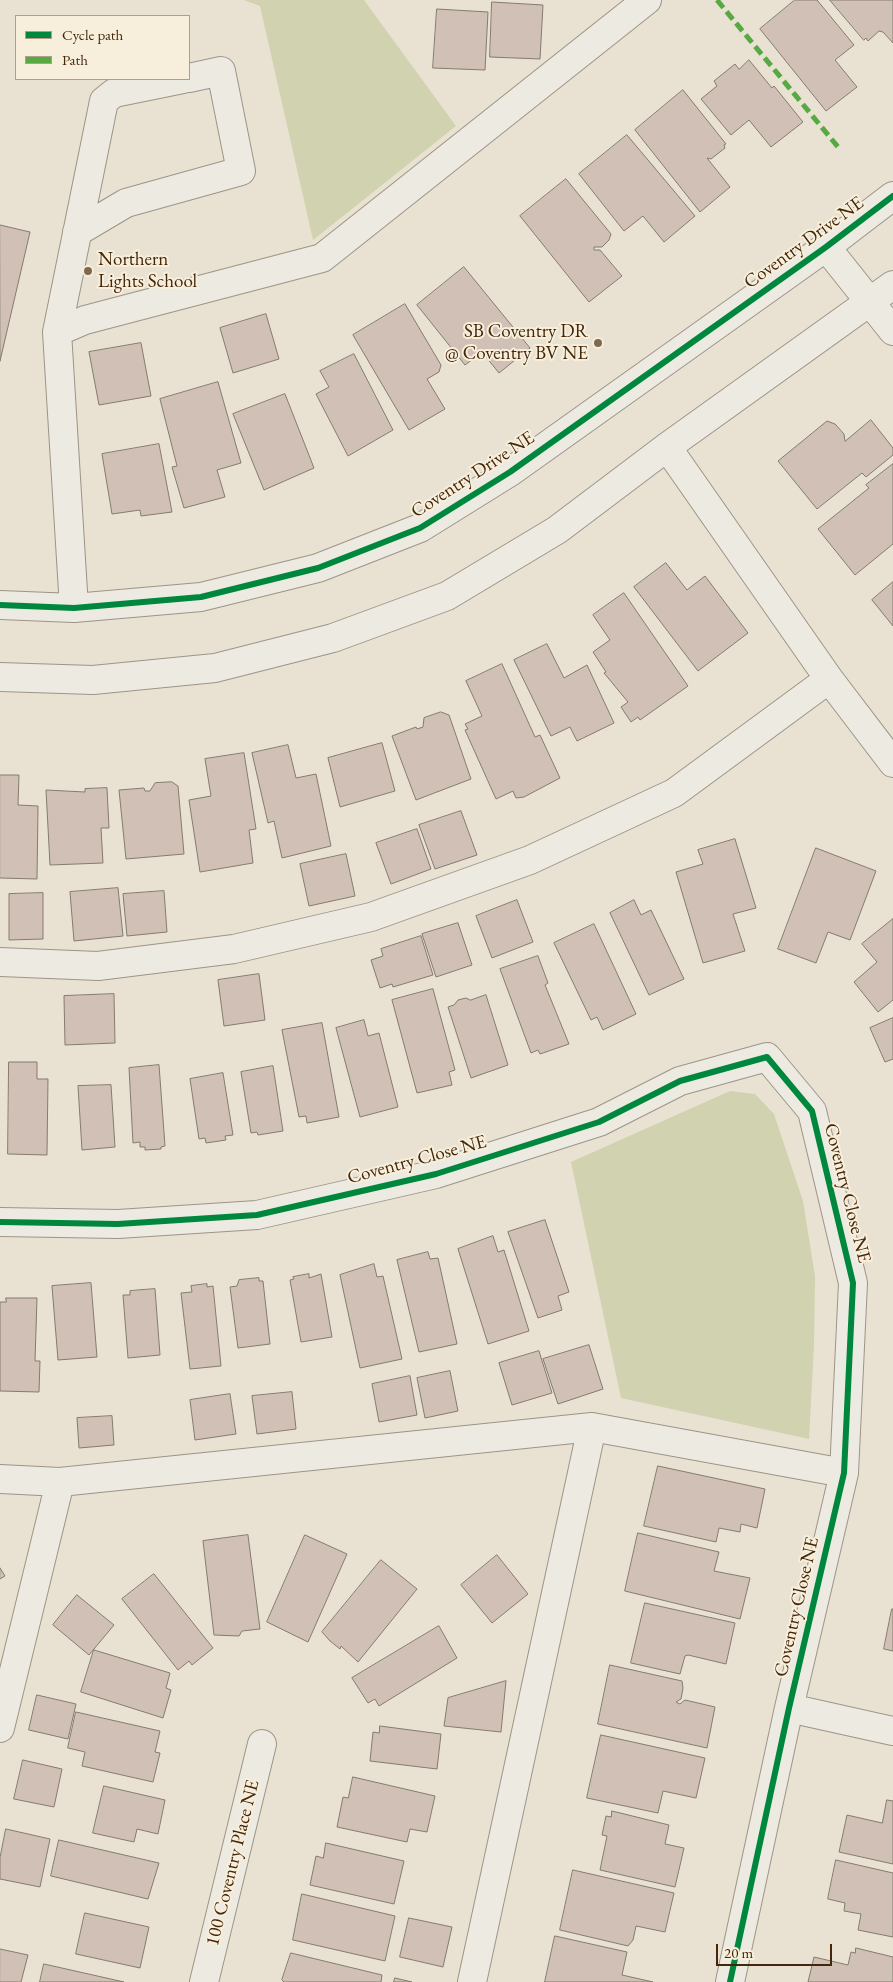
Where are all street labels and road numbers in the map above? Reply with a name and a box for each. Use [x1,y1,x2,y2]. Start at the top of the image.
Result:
street label: Coventry Drive NE [740,192,868,294]
street label: Coventry Drive NE [407,427,539,523]
street label: Coventry Close NE [819,1121,875,1265]
street label: Coventry Close NE [345,1130,489,1190]
street label: Coventry Close NE [770,1535,824,1679]
street label: 100 Coventry Place NE [201,1778,265,1948]

